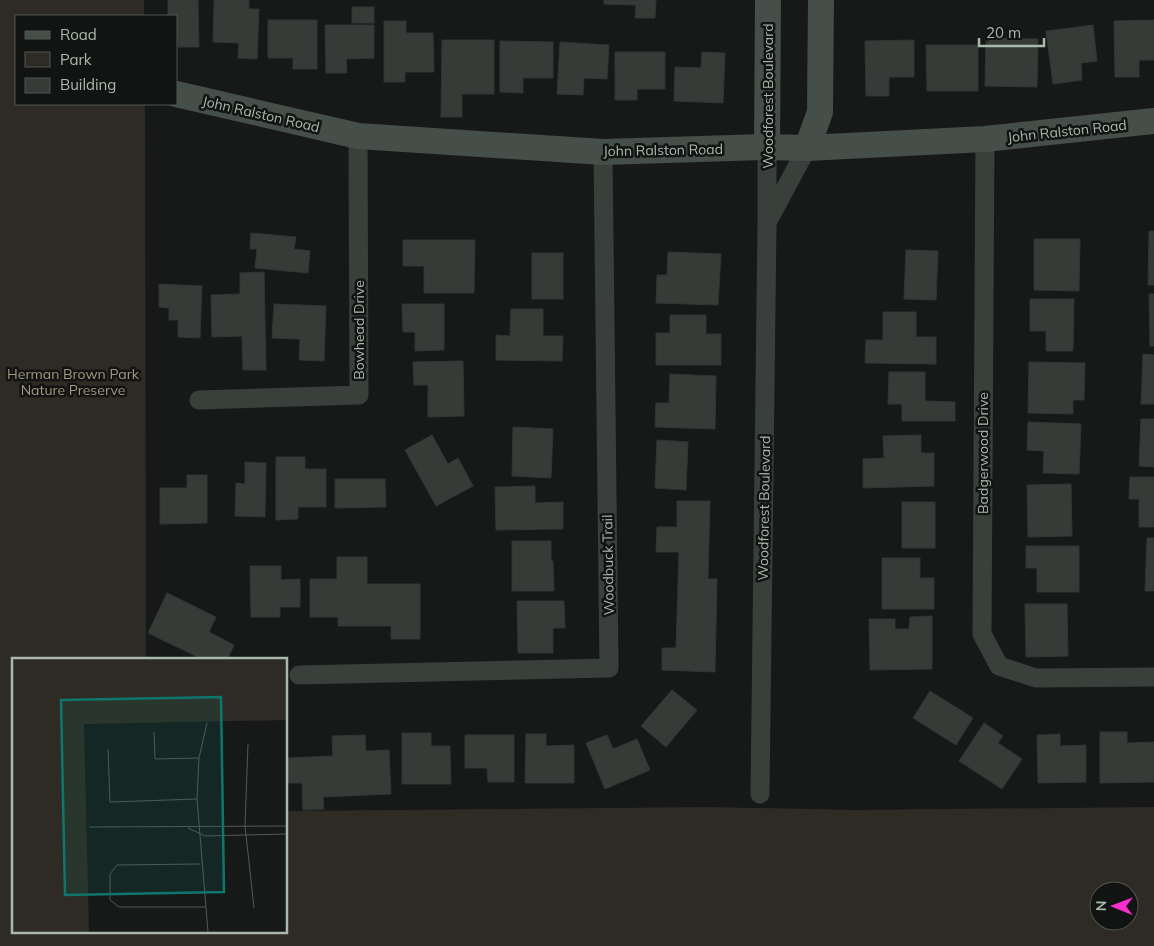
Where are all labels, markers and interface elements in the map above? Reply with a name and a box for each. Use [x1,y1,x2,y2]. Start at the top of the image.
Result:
legend [15,15,178,105]
scale bar [979,15,1044,47]
street label: Woodforest Boulevard [759,23,777,169]
text: 20 m [986,23,1021,42]
text: Road [60,25,97,44]
text: Park [60,50,92,69]
text: Building [60,75,116,94]
street label: John Ralston Road [201,92,321,136]
street label: John Ralston Road [1006,116,1128,146]
street label: John Ralston Road [603,140,723,160]
street label: Bowhead Drive [350,280,368,380]
park label: Herman Brown Park Nature Preserve [7,365,140,399]
street label: Badgerwood Drive [974,392,992,514]
street label: Woodforest Boulevard [754,435,774,581]
street label: Woodbuck Trail [598,514,618,616]
inset map [12,658,288,934]
north arrow [1089,881,1139,931]
text: N [1092,900,1110,911]

